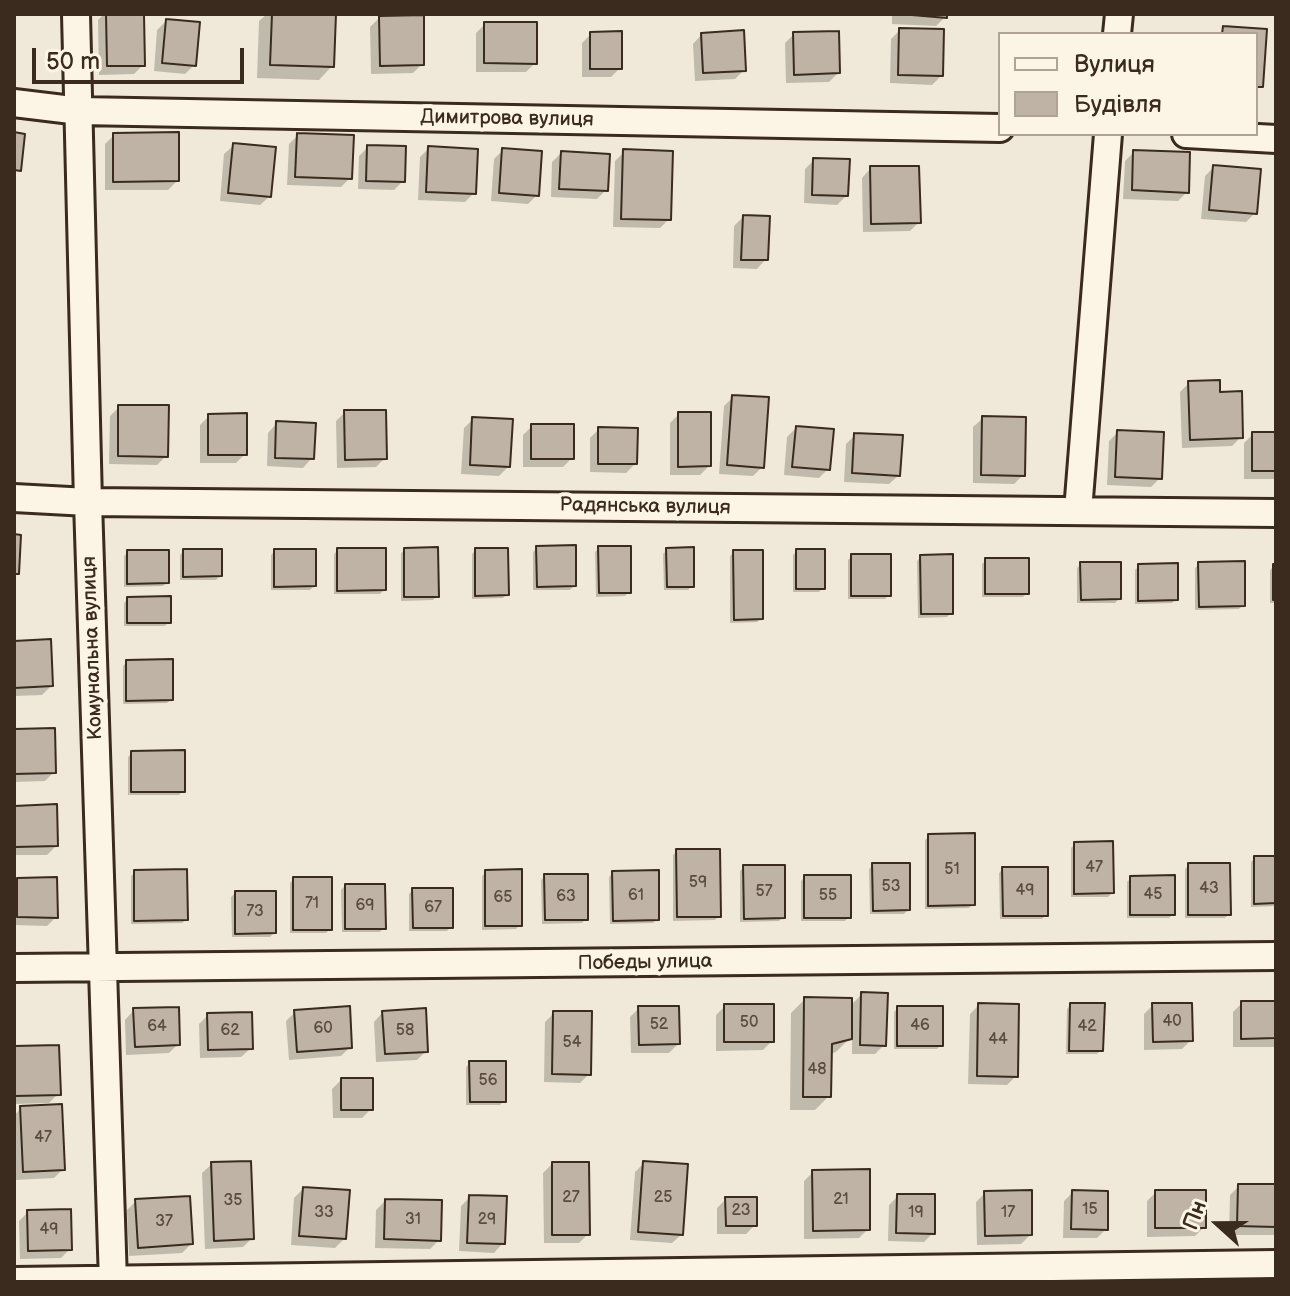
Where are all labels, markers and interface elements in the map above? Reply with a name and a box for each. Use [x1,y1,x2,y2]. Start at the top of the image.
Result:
scale bar [36,32,248,82]
legend [998,32,1258,136]
text: 50 m [46,47,100,76]
text: Вулиця [1074,50,1155,79]
text: Будівля [1074,90,1162,119]
street label: Димитрова вулиця [420,105,594,133]
street label: Радянська вулиця [559,494,731,520]
street label: Комунальна вулиця [78,556,108,740]
house number: 47 [1085,858,1103,878]
house number: 51 [944,860,960,880]
house number: 59 [689,873,707,893]
house number: 53 [881,877,901,897]
house number: 43 [1199,879,1219,899]
house number: 49 [1015,881,1035,901]
house number: 57 [755,882,773,902]
house number: 45 [1144,885,1162,905]
house number: 61 [628,886,644,906]
house number: 55 [819,886,837,906]
house number: 63 [556,887,576,907]
house number: 65 [494,888,512,908]
house number: 71 [305,894,319,914]
house number: 69 [355,896,375,916]
house number: 67 [424,898,442,918]
house number: 73 [246,902,264,922]
street label: Победы улица [577,950,713,976]
house number: 40 [1162,1012,1182,1032]
house number: 50 [740,1013,758,1033]
house number: 52 [650,1015,668,1035]
house number: 46 [910,1016,930,1036]
house number: 64 [147,1017,167,1037]
house number: 42 [1077,1017,1097,1037]
house number: 60 [313,1019,333,1039]
house number: 62 [220,1021,240,1041]
house number: 58 [396,1021,414,1041]
house number: 44 [988,1030,1008,1050]
house number: 54 [563,1033,581,1053]
house number: 48 [807,1060,827,1080]
house number: 56 [479,1071,497,1091]
house number: 47 [34,1128,52,1148]
north arrow [1178,1184,1258,1264]
house number: 27 [562,1188,580,1208]
house number: 25 [654,1188,672,1208]
house number: 21 [833,1190,849,1210]
house number: 35 [223,1191,243,1211]
text: Пн [1177,1197,1213,1234]
house number: 15 [1082,1200,1098,1220]
house number: 23 [732,1201,750,1221]
house number: 33 [314,1203,334,1223]
house number: 19 [908,1203,924,1223]
house number: 17 [1001,1203,1015,1223]
house number: 31 [405,1210,421,1230]
house number: 29 [478,1210,496,1230]
house number: 37 [155,1212,173,1232]
house number: 49 [39,1220,59,1240]

